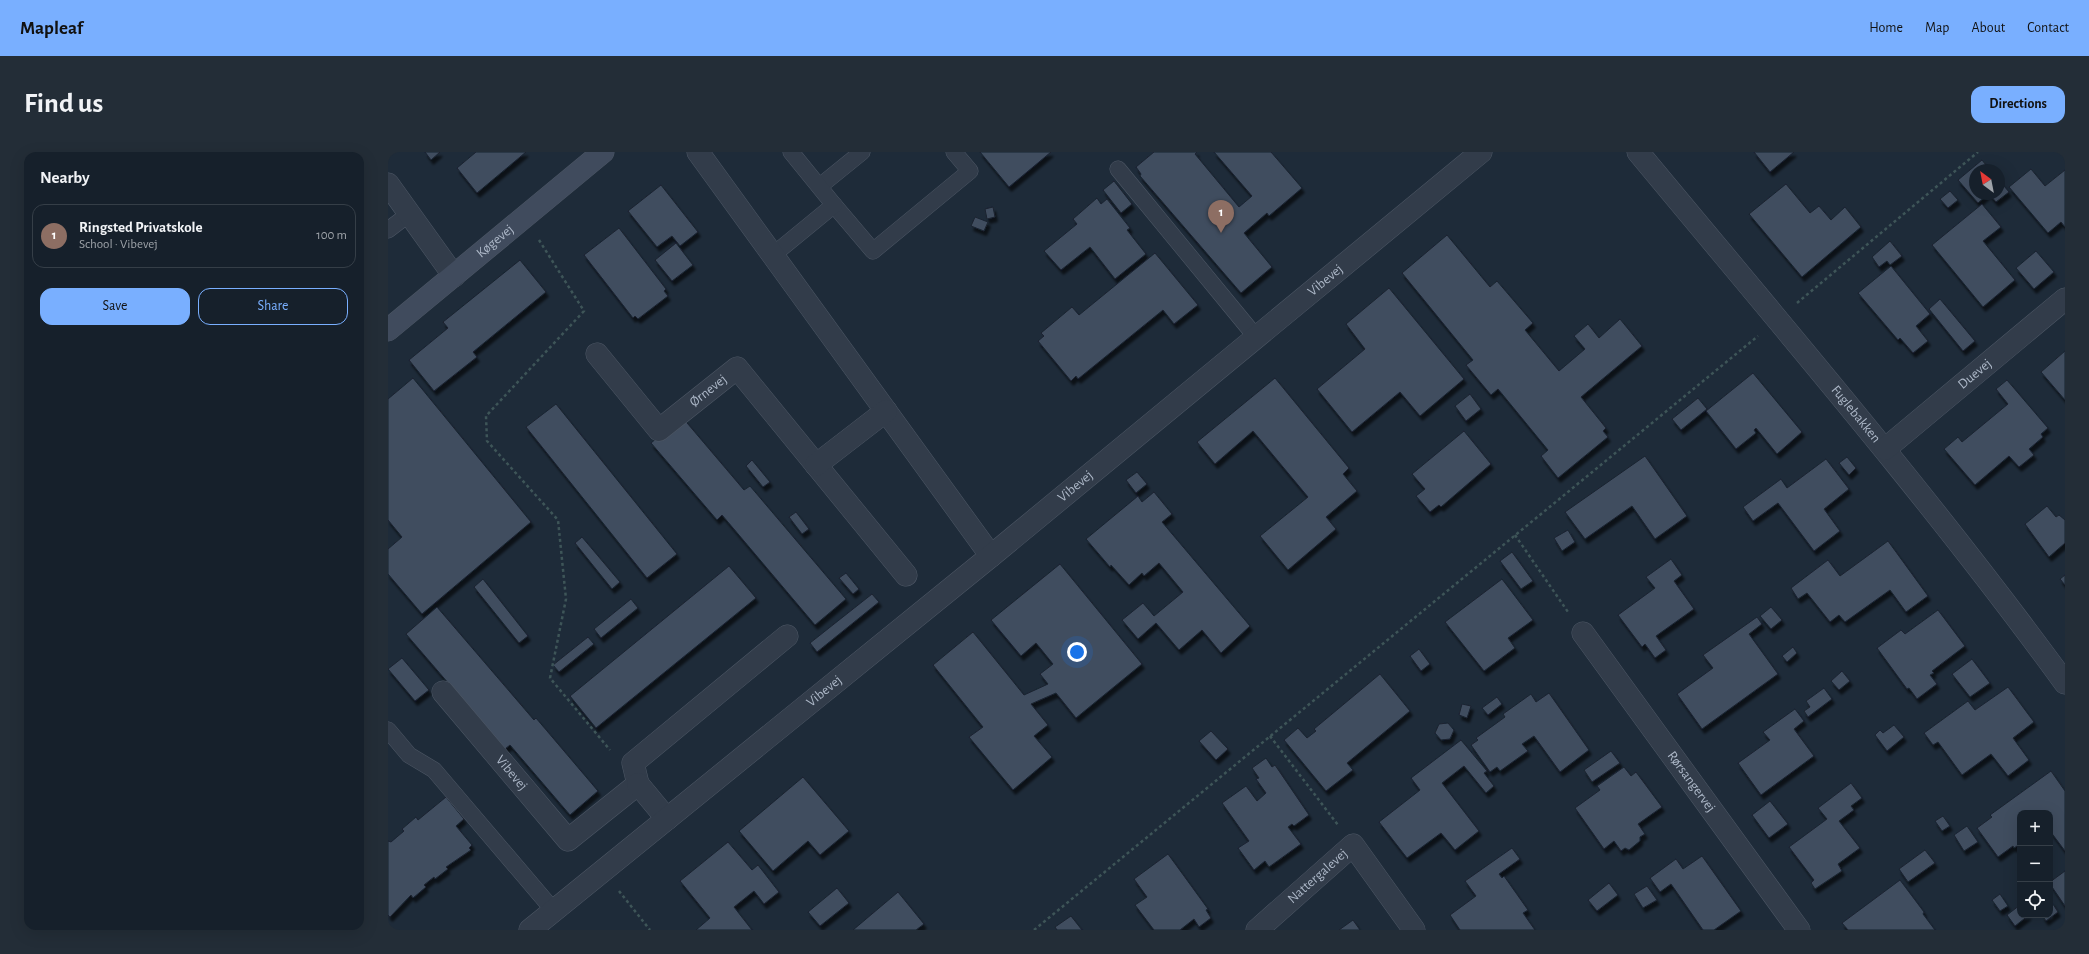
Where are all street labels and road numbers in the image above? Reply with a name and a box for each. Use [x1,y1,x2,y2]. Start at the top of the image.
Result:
street label: Køgevej [474,222,516,261]
street label: Vibevej [1305,262,1346,299]
street label: Duevej [1956,356,1994,392]
street label: Ørnevej [686,372,729,410]
street label: Fuglebakken [1828,383,1883,446]
street label: Vibevej [1055,468,1096,505]
street label: Vibevej [804,673,845,710]
street label: Rørsangervej [1665,749,1718,815]
street label: Vibevej [493,753,530,793]
street label: Nattergalevej [1285,846,1350,906]

